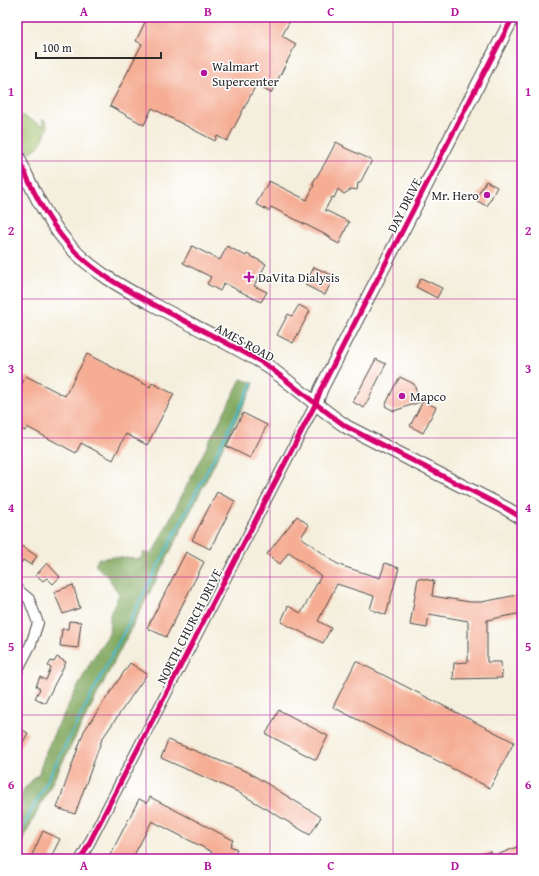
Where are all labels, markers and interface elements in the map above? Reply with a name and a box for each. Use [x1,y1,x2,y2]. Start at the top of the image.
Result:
text: A [80,2,89,21]
text: B [204,2,212,21]
text: C [327,2,335,21]
text: D [451,2,459,21]
scale bar [36,34,161,60]
text: 100 m [42,39,72,56]
place label: Walmart Supercenter [212,57,280,91]
marker: Walmart Supercenter [199,68,209,78]
text: 1 [8,82,14,101]
text: 1 [525,82,531,101]
street label: DAY DRIVE [382,174,427,236]
place label: Mr. Hero [431,186,479,205]
marker: Mr. Hero [482,190,492,200]
text: 2 [8,221,15,240]
text: 2 [525,221,532,240]
place label: DaVita Dialysis [258,268,340,287]
marker: DaVita Dialysis [243,271,255,283]
street label: AMES ROAD [212,318,278,367]
text: 3 [8,359,14,378]
text: 3 [525,359,531,378]
place label: Mapco [410,387,447,406]
marker: Mapco [397,391,407,401]
text: 4 [8,498,15,517]
text: 4 [525,498,532,517]
street label: NORTH CHURCH DRIVE [152,565,227,687]
text: 5 [8,637,15,656]
text: 5 [525,637,532,656]
text: 6 [8,775,15,794]
text: 6 [525,775,532,794]
text: A [80,856,89,875]
text: B [204,856,212,875]
text: C [327,856,335,875]
text: D [451,856,459,875]

